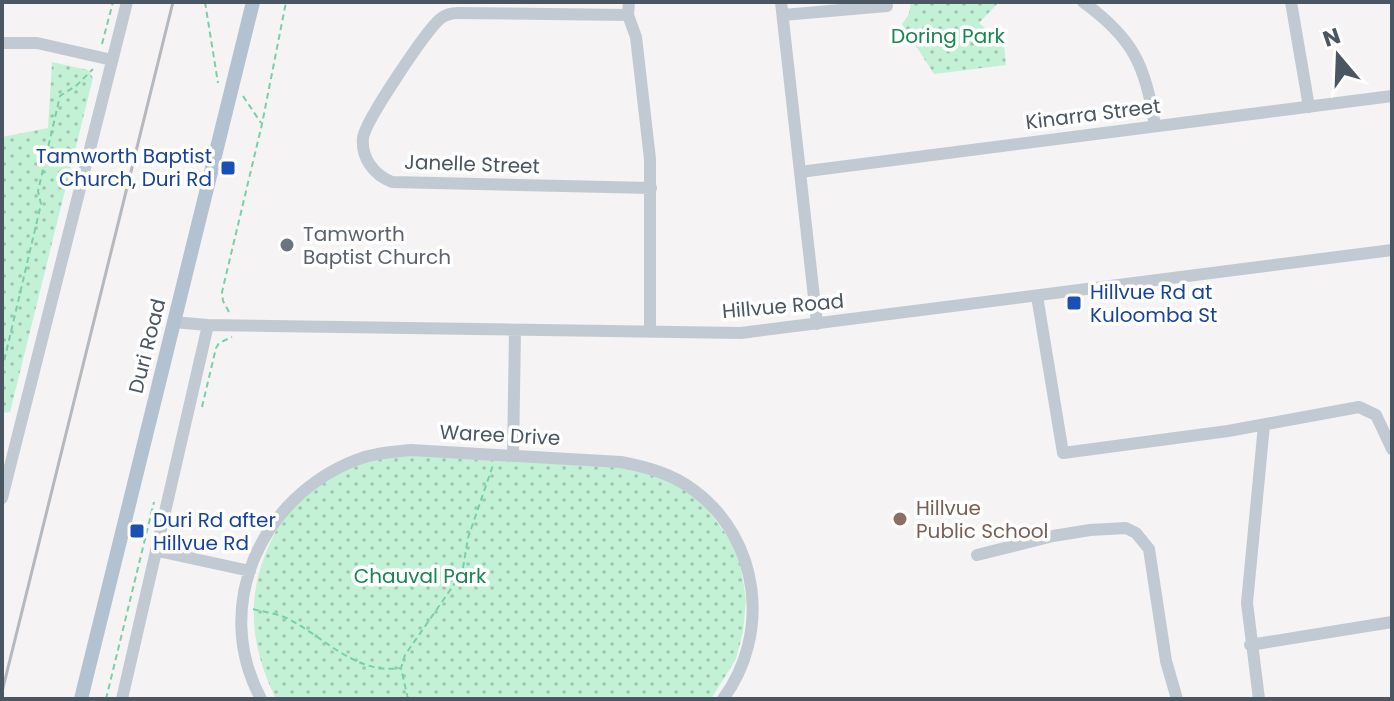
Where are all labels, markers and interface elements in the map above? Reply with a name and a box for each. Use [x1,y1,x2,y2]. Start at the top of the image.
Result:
north arrow [1298,16,1378,96]
text: N [1319,20,1345,55]
park label: Doring Park [891,22,1006,50]
street label: Kinarra Street [1024,92,1162,136]
place label: Tamworth Baptist Church, Duri Rd [36,142,212,193]
street label: Janelle Street [404,148,540,180]
marker: Tamworth Baptist Church, Duri Rd [219,159,237,177]
place label: Tamworth Baptist Church [303,220,451,271]
marker: Tamworth Baptist Church [278,236,296,254]
place label: Hillvue Rd at Kuloomba St [1090,278,1217,329]
street label: Hillvue Road [721,287,845,325]
marker: Hillvue Rd at Kuloomba St [1065,294,1083,312]
street label: Duri Road [122,296,172,396]
street label: Waree Drive [439,418,561,452]
place label: Hillvue Public School [916,494,1048,545]
place label: Duri Rd after Hillvue Rd [153,506,276,557]
marker: Hillvue Public School [891,510,909,528]
marker: Duri Rd after Hillvue Rd [128,522,146,540]
park label: Chauval Park [354,562,487,590]

